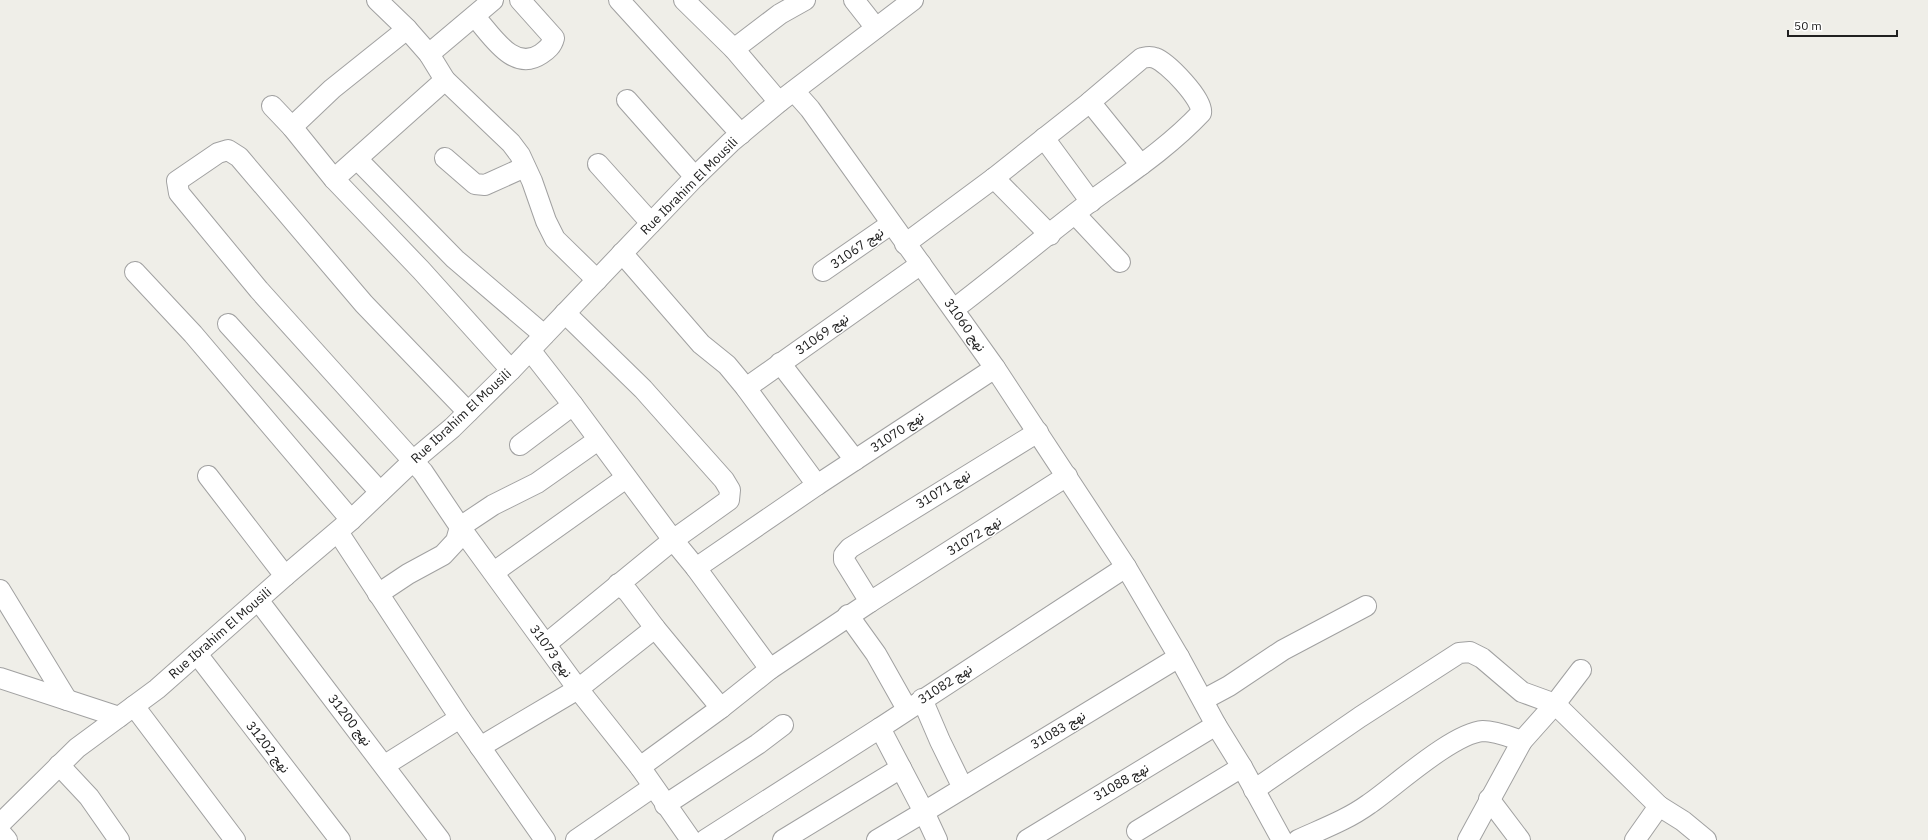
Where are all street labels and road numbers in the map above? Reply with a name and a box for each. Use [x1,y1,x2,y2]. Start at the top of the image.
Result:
street label: Rue Ibrahim El Mousili [637,134,741,238]
street label: نهج 31067 [827,223,888,273]
street label: نهج 31060 [940,295,990,356]
street label: نهج 31069 [792,309,853,359]
street label: Rue Ibrahim El Mousili [407,365,515,467]
street label: نهج 31070 [867,408,928,457]
street label: نهج 31071 [913,465,974,513]
street label: نهج 31072 [944,512,1005,560]
street label: Rue Ibrahim El Mousili [165,584,275,682]
street label: نهج 31073 [525,621,576,682]
street label: نهج 31082 [915,660,976,709]
street label: نهج 31200 [324,691,376,750]
street label: نهج 31083 [1027,707,1089,754]
street label: نهج 31202 [242,718,294,777]
street label: نهج 31088 [1090,759,1153,806]

